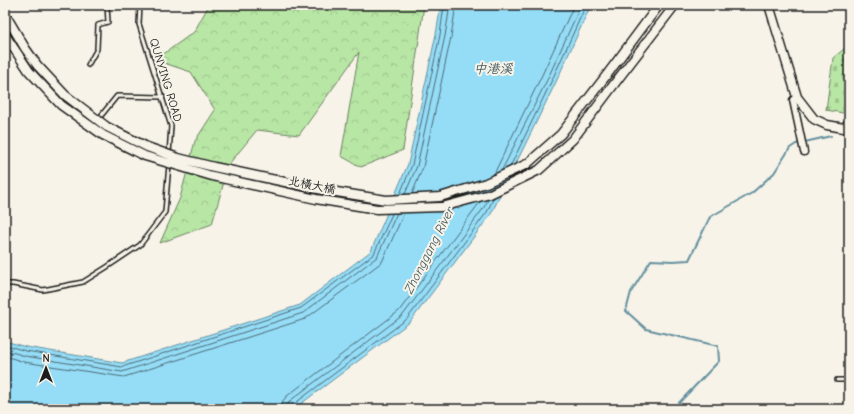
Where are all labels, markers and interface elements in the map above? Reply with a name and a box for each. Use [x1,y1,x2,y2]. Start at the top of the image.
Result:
street label: QUNYING ROAD [147,37,185,123]
water label: 中港溪 [473,61,513,76]
street label: 北橫大橋 [287,174,337,196]
water label: Zhonggang River [400,203,458,297]
north arrow [26,348,66,388]
text: N [42,352,50,365]

